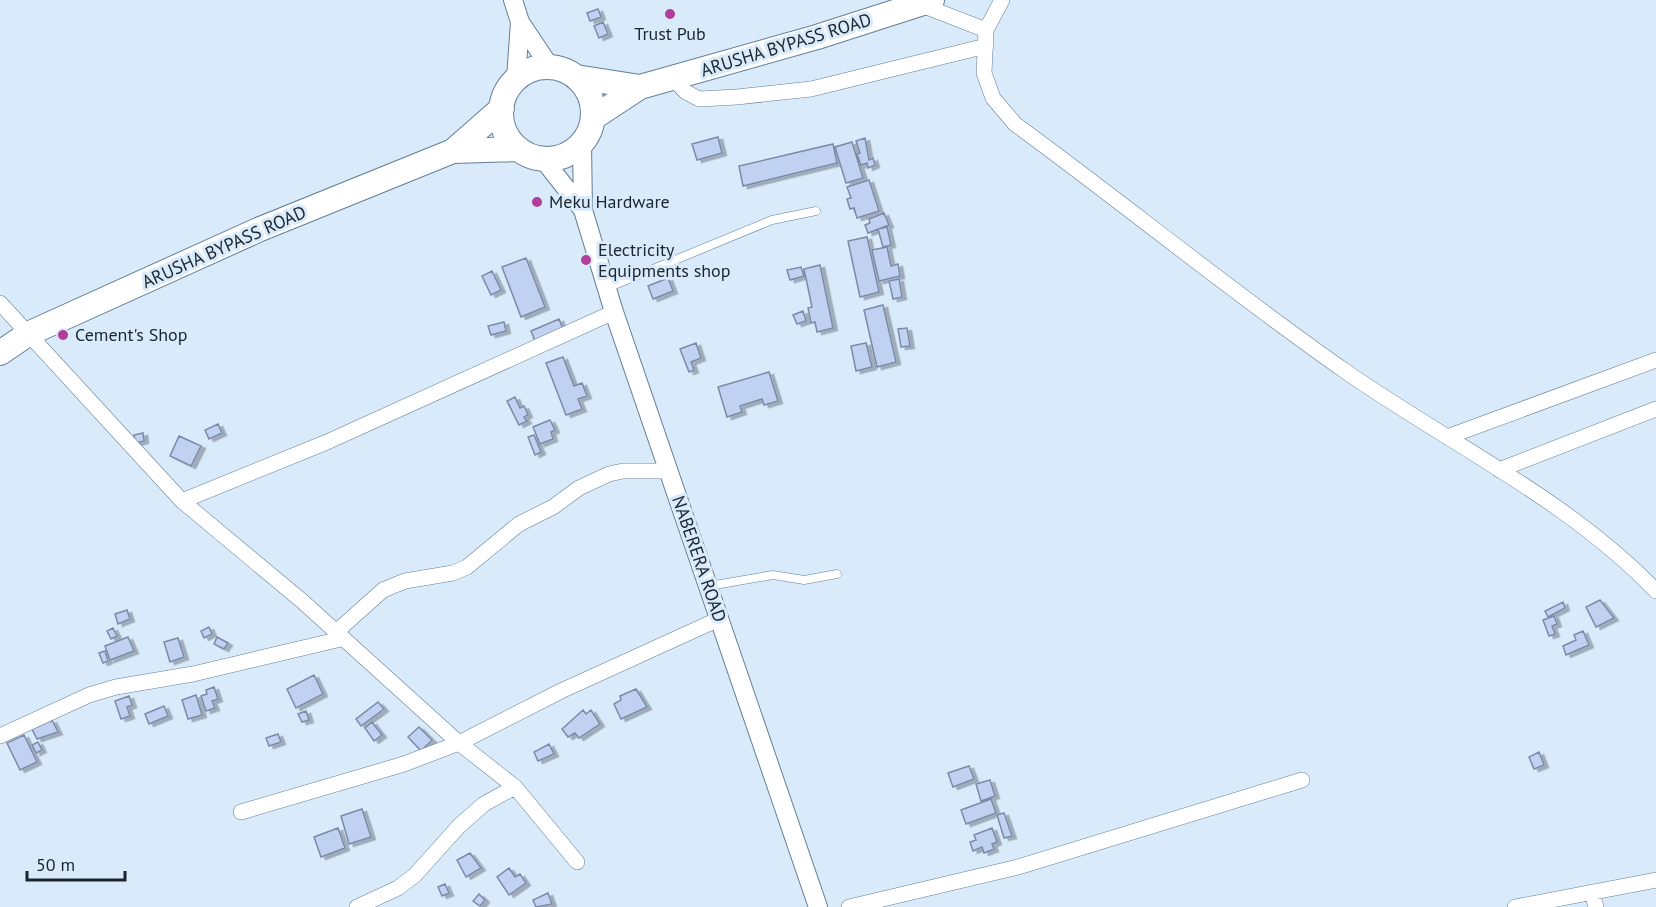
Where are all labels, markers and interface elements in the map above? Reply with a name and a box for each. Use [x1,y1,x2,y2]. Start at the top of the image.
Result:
marker: Trust Pub [663,7,677,21]
street label: ARUSHA BYPASS ROAD [698,8,874,81]
place label: Trust Pub [634,22,706,45]
place label: Meku Hardware [549,190,670,213]
marker: Meku Hardware [530,195,544,209]
street label: ARUSHA BYPASS ROAD [138,200,309,293]
place label: Electricity Equipments shop [598,238,730,282]
marker: Electricity Equipments shop [579,253,593,267]
place label: Cement's Shop [75,323,187,346]
marker: Cement's Shop [56,328,70,342]
street label: NABERERA ROAD [667,493,732,625]
scale bar [27,844,124,882]
text: 50 m [36,853,75,876]

